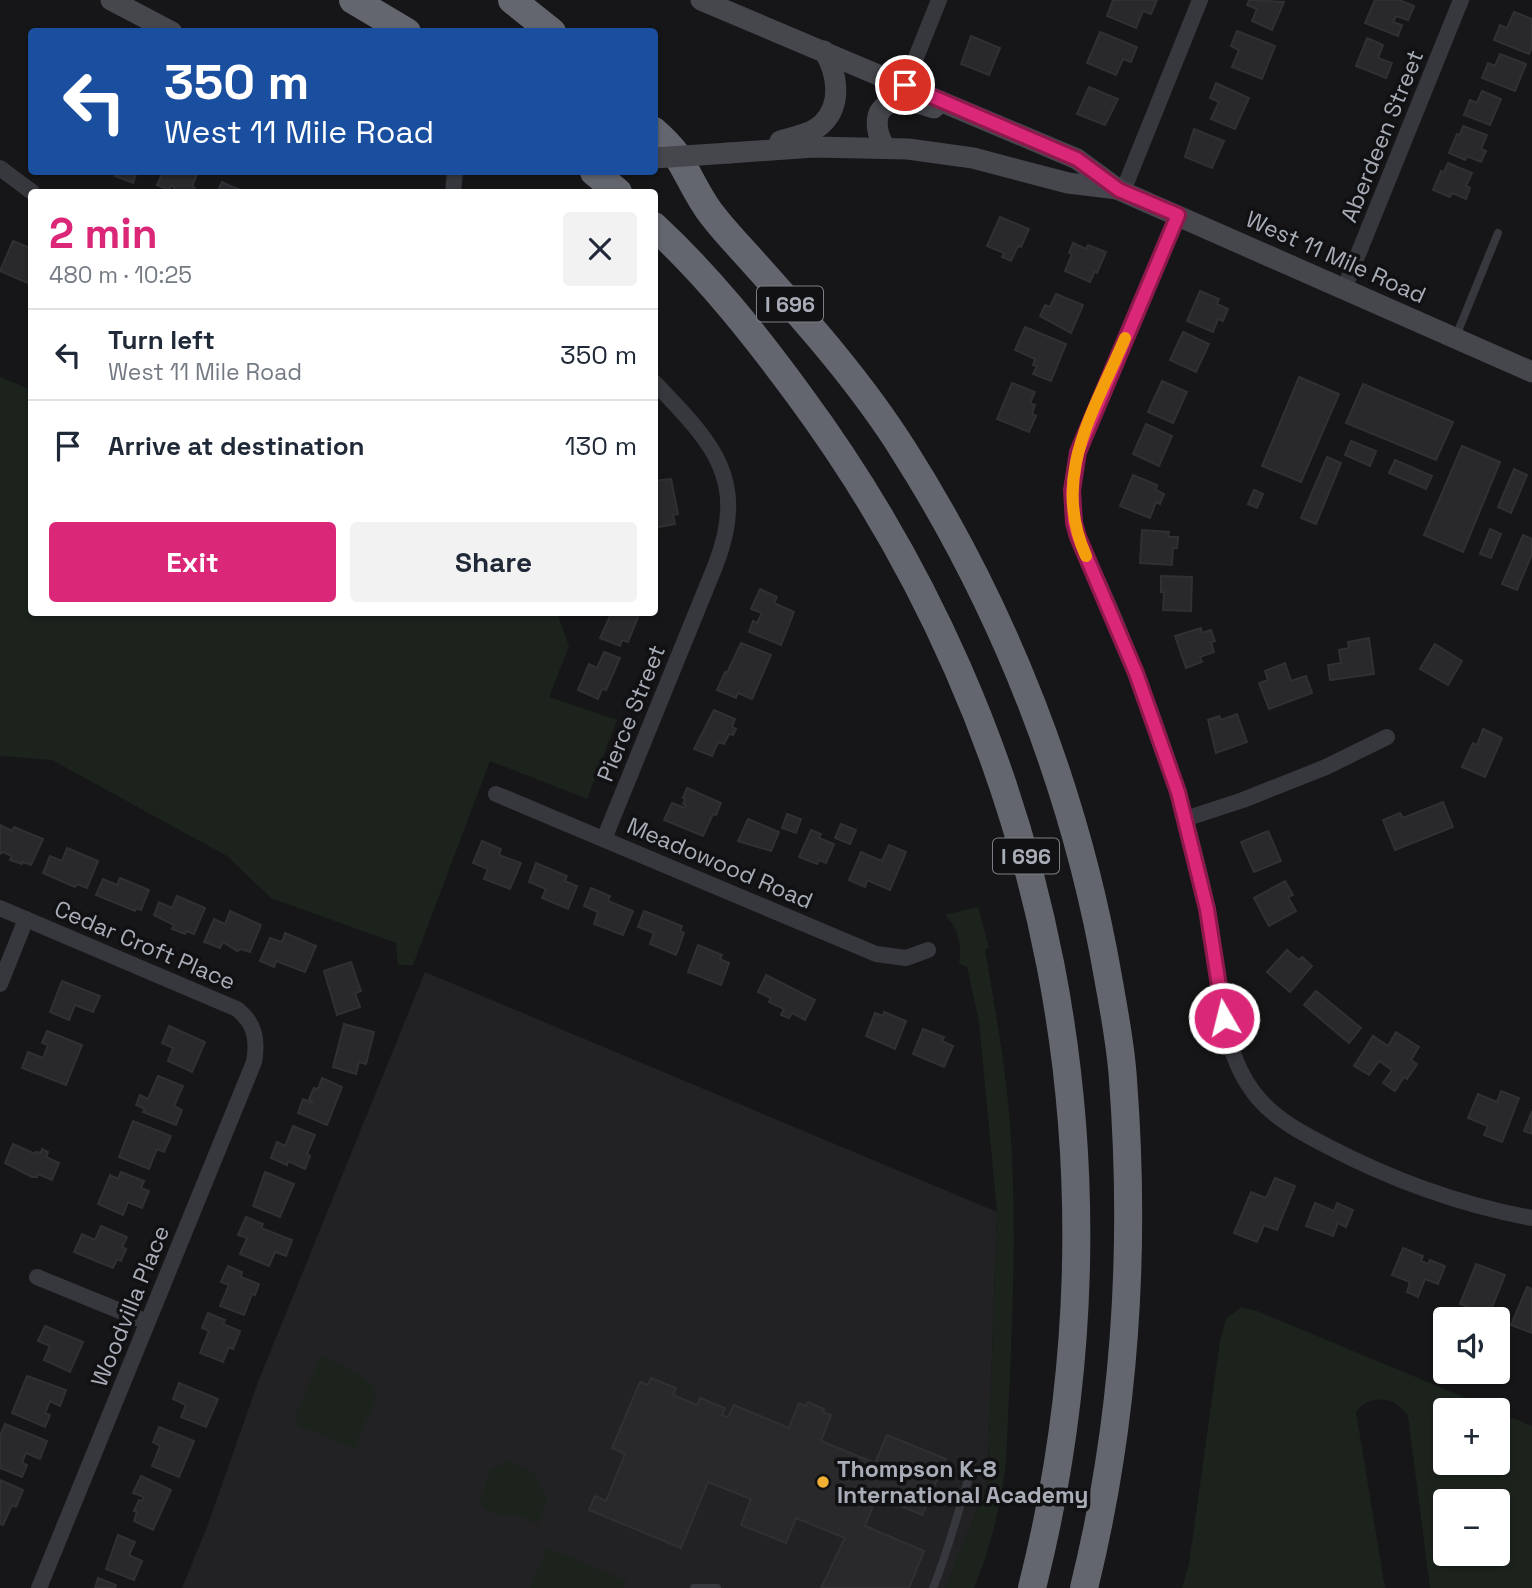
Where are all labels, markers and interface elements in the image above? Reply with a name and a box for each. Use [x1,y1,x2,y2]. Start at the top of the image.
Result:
street label: Aberdeen Street [1334,45,1430,227]
text: 350 m [164,51,309,113]
pin [875,55,935,115]
icon: left [49,56,140,147]
icon: arrive [886,66,924,104]
text: West 11 Mile Road [164,112,434,152]
street label: West 11 Mile Road [1241,204,1431,310]
text: 2 min [49,207,158,260]
button: close [563,212,637,286]
text: 480 m · 10:25 [49,260,192,290]
road number: I 696 [757,286,823,322]
text: Turn left [108,323,215,357]
icon: left [49,336,87,374]
text: 350 m [560,338,637,372]
text: West 11 Mile Road [108,357,302,387]
icon: arrive [49,427,87,465]
text: Arrive at destination [108,429,365,463]
text: 130 m [565,429,637,463]
button: Exit [49,522,336,602]
button: Share [350,522,637,602]
street label: Pierce Street [590,640,672,786]
street label: Meadowood Road [623,810,817,916]
road number: I 696 [993,838,1059,874]
street label: Cedar Croft Place [50,893,240,997]
position arrow [1187,981,1261,1055]
street label: Woodvilla Place [84,1221,176,1391]
map controls [1433,1307,1510,1566]
button: sound [1433,1307,1510,1384]
button: + [1433,1398,1510,1475]
place label: Thompson K-8 International Academy [837,1454,1089,1510]
marker: Thompson K-8 International Academy [815,1474,831,1490]
button: − [1433,1489,1510,1566]

